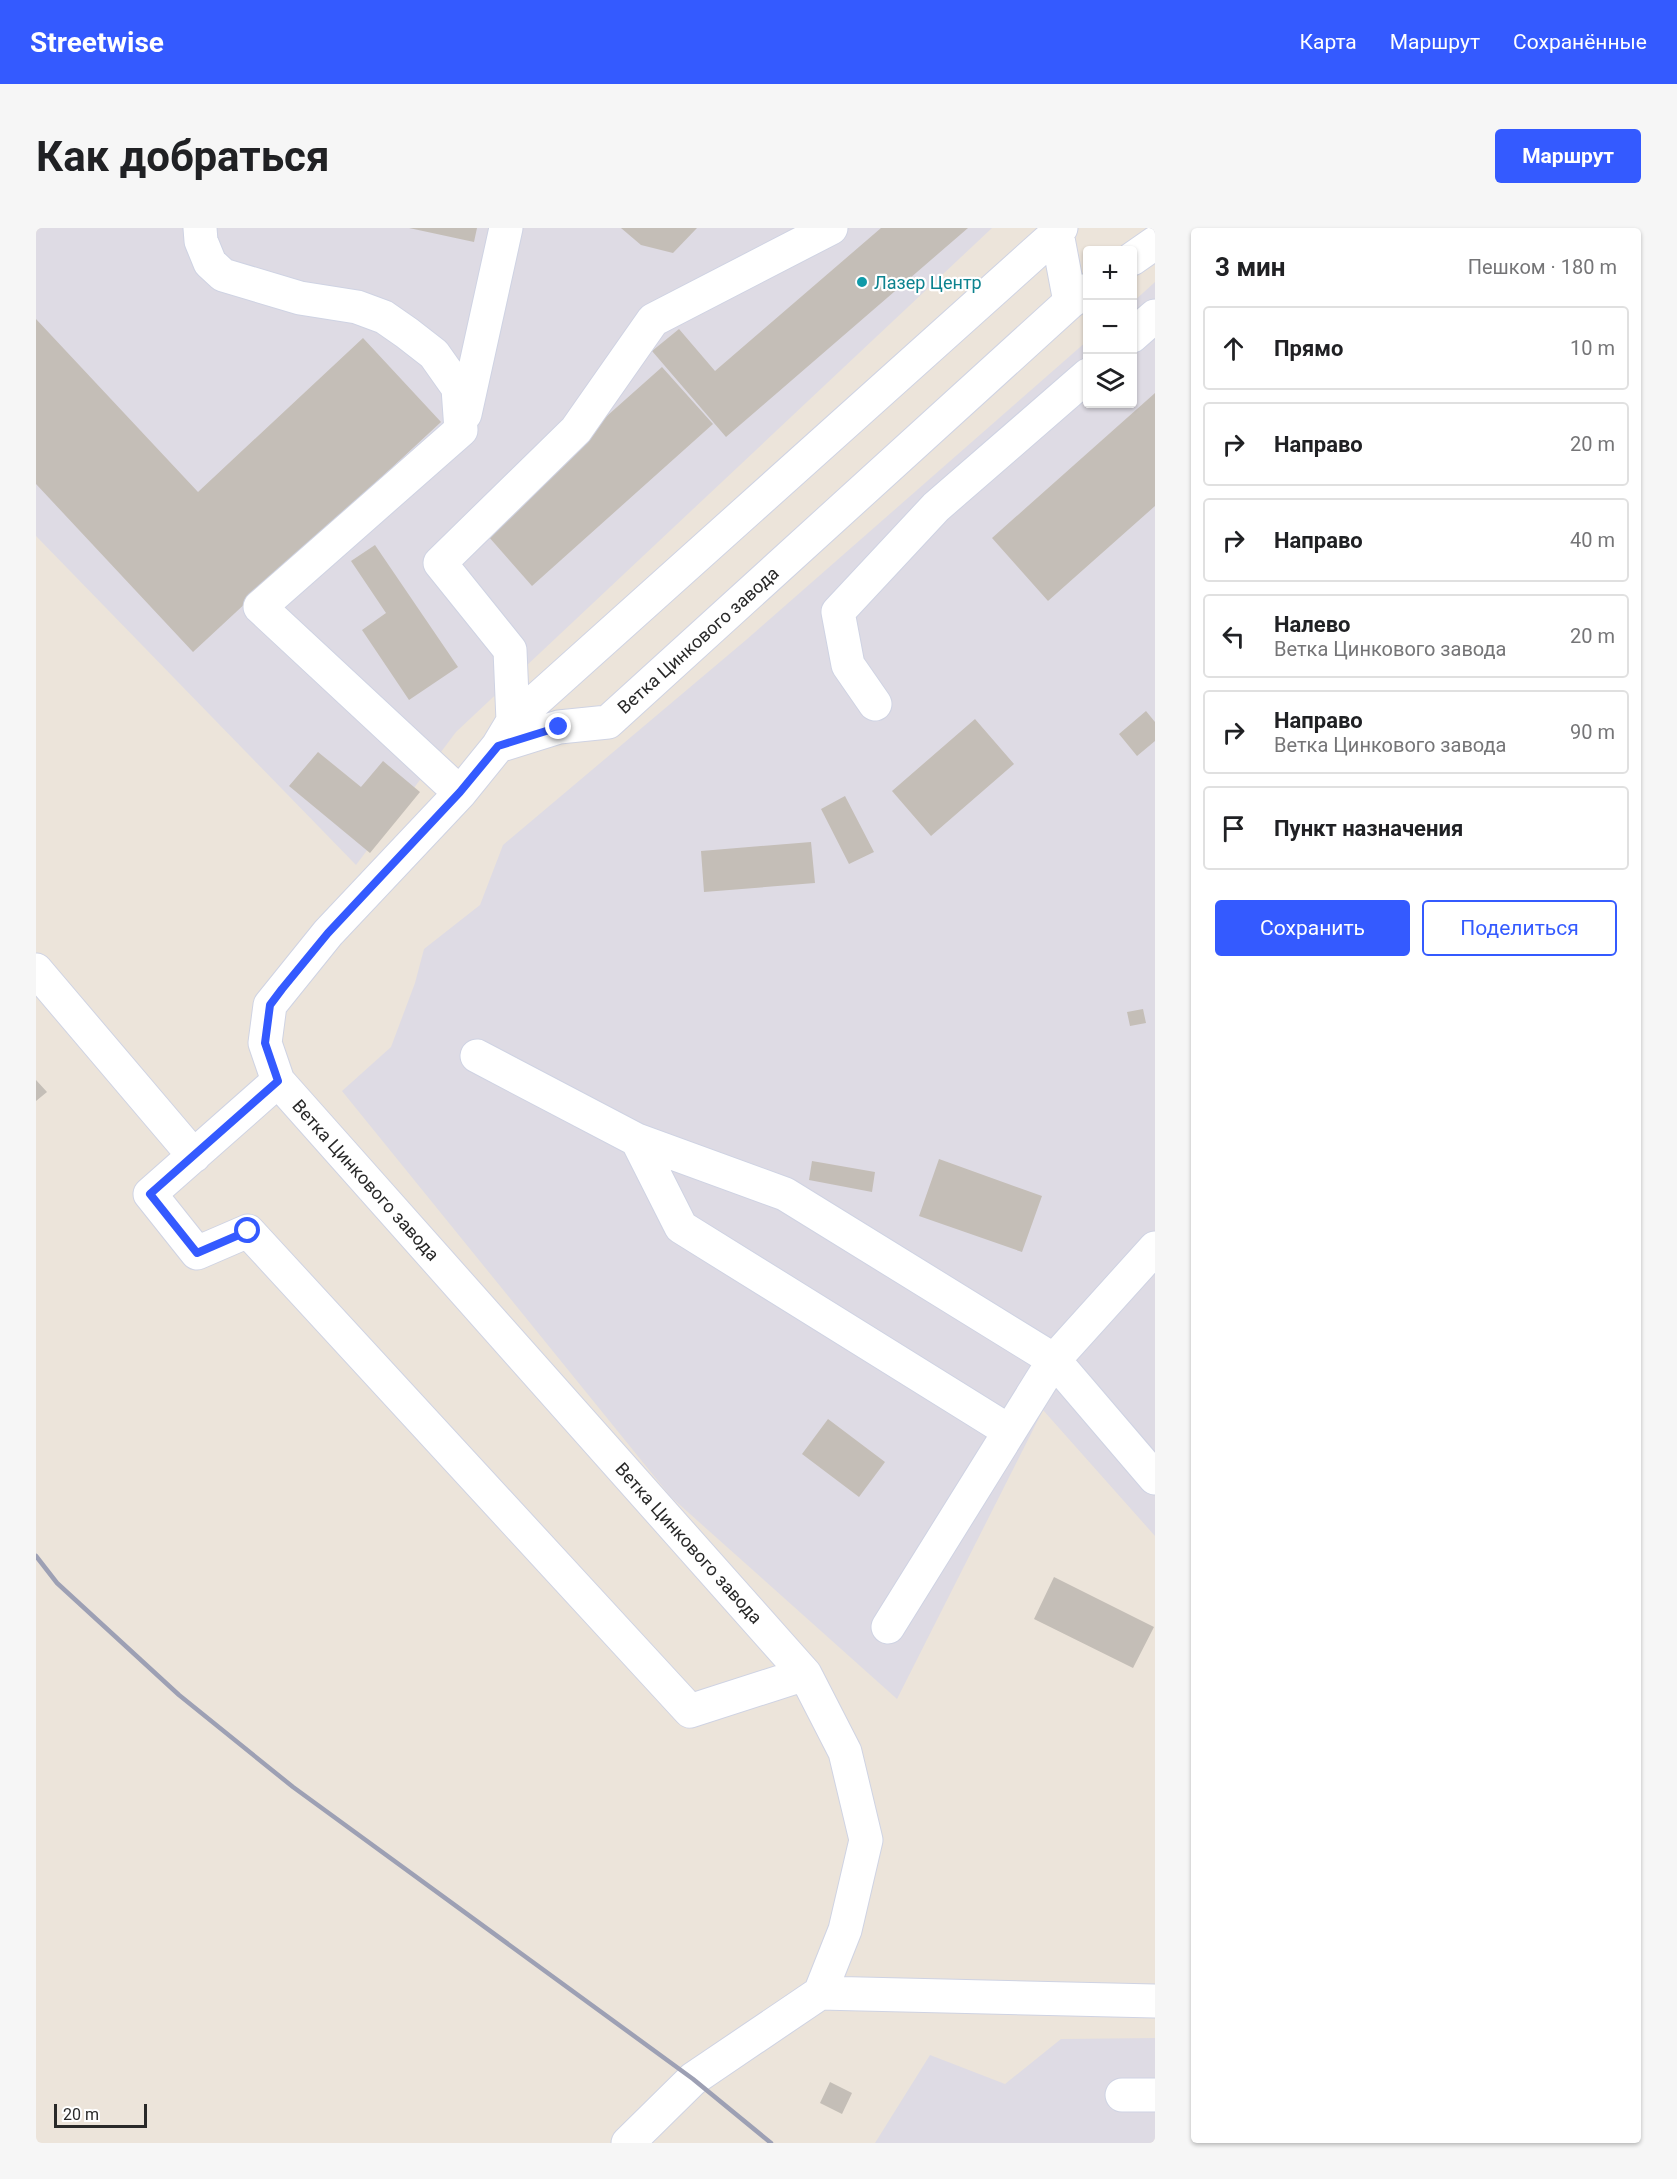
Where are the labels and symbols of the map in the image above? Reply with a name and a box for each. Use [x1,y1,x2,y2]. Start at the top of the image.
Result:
place label: Лазер Центр [874,272,982,293]
marker: Лазер Центр [855,275,869,289]
street label: Ветка Цинкового завода [613,562,783,718]
route end [545,713,571,739]
street label: Ветка Цинкового завода [288,1095,444,1265]
route start [234,1217,260,1243]
street label: Ветка Цинкового завода [611,1458,767,1628]
scale bar [54,2101,147,2128]

